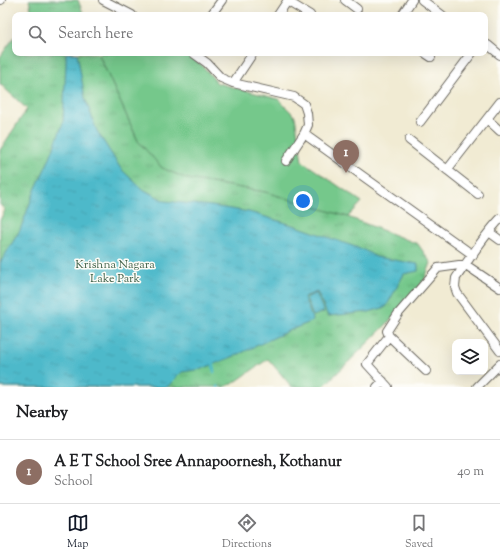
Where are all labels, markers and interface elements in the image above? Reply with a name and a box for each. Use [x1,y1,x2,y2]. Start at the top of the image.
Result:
search box [12,12,488,56]
icon: search [26,23,48,45]
text: Search here [58,24,133,45]
pin: 1 [333,140,359,173]
your location [293,191,313,211]
park label: Krishna Nagara Lake Park [75,256,155,288]
map controls [452,339,488,375]
button: layers [452,339,488,375]
text: Nearby [16,401,68,425]
text: A E T School Sree Annapoornesh, Kothanur [54,452,342,473]
text: 1 [27,463,31,481]
text: 40 m [457,463,484,481]
text: School [54,473,93,491]
tab: Map [67,512,89,552]
tab: Directions [222,512,272,552]
tab: Saved [405,512,433,552]

